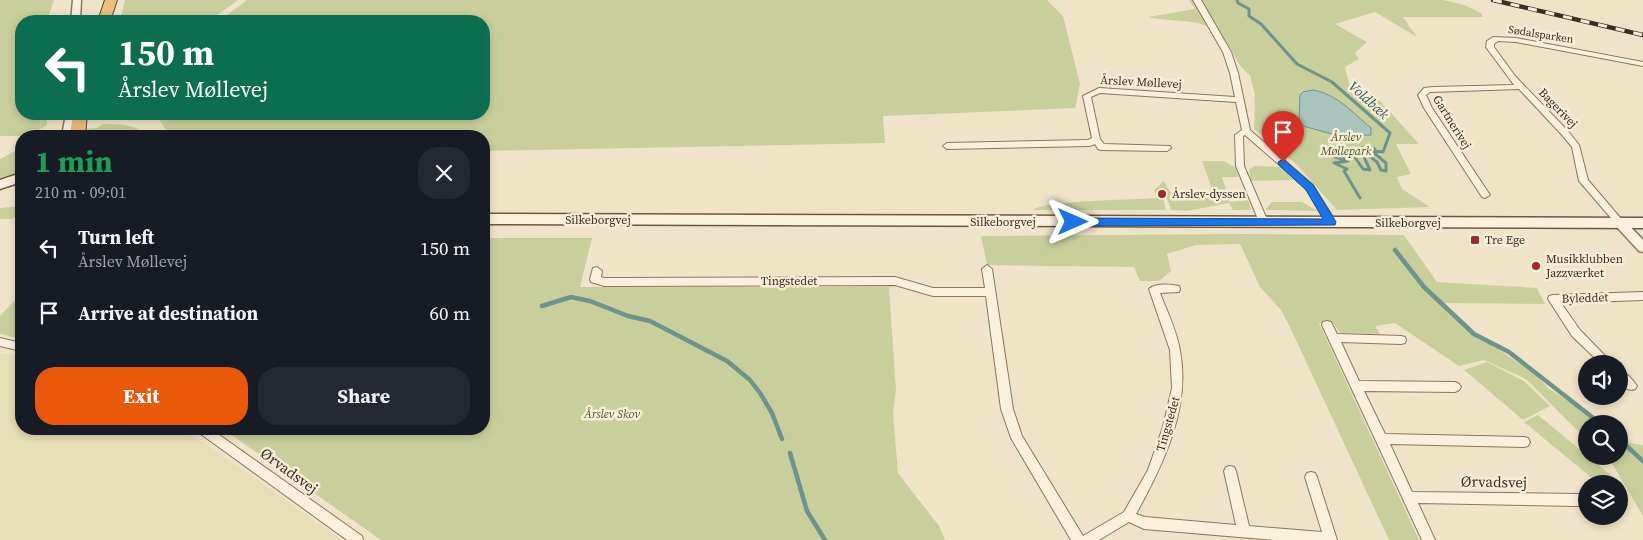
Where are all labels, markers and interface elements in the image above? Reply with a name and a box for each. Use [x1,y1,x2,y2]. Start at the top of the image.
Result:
street label: Sødalsparken [1507,22,1575,47]
text: 150 m [118,29,214,77]
icon: left [35,35,100,100]
street label: Årslev Møllevej [1100,72,1182,92]
text: Årslev Møllevej [118,74,268,104]
water label: Voldbæk [1344,76,1394,124]
street label: Bagerivej [1535,85,1581,131]
street label: Gartnerivej [1429,92,1475,152]
pin [1262,111,1304,162]
icon: arrive [1269,118,1297,146]
park label: Årslev Møllepark [1320,129,1372,159]
text: 1 min [35,141,113,182]
button: close [418,147,470,199]
text: 210 m · 09:01 [35,181,126,203]
place label: Årslev-dyssen [1172,186,1246,202]
marker: Årslev-dyssen [1156,188,1168,200]
position arrow [1046,195,1098,247]
street label: Silkeborgvej [565,212,631,228]
street label: Silkeborgvej [970,214,1036,230]
street label: Silkeborgvej [1375,215,1441,231]
text: Turn left [78,224,154,250]
place label: Tre Ege [1485,232,1525,248]
icon: left [35,234,63,262]
marker: Tre Ege [1469,234,1481,246]
text: 150 m [420,235,470,261]
text: Årslev Møllevej [78,250,187,272]
place label: Musikklubben Jazzværket [1545,251,1623,281]
marker: Musikklubben Jazzværket [1530,260,1542,272]
street label: Tingstedet [761,273,817,289]
street label: Byleddet [1561,289,1609,307]
icon: arrive [35,299,63,327]
text: Arrive at destination [78,300,258,326]
text: 60 m [429,300,470,326]
map controls [1578,355,1628,525]
button: sound [1578,355,1628,405]
button: Exit [35,367,248,425]
button: Share [258,367,470,425]
street label: Tingstedet [1153,395,1183,453]
park label: Årslev Skov [583,406,640,422]
button: search [1578,415,1628,465]
street label: Ørvadsvej [256,443,322,499]
street label: Ørvadsvej [1461,470,1527,493]
button: layers [1578,475,1628,525]

